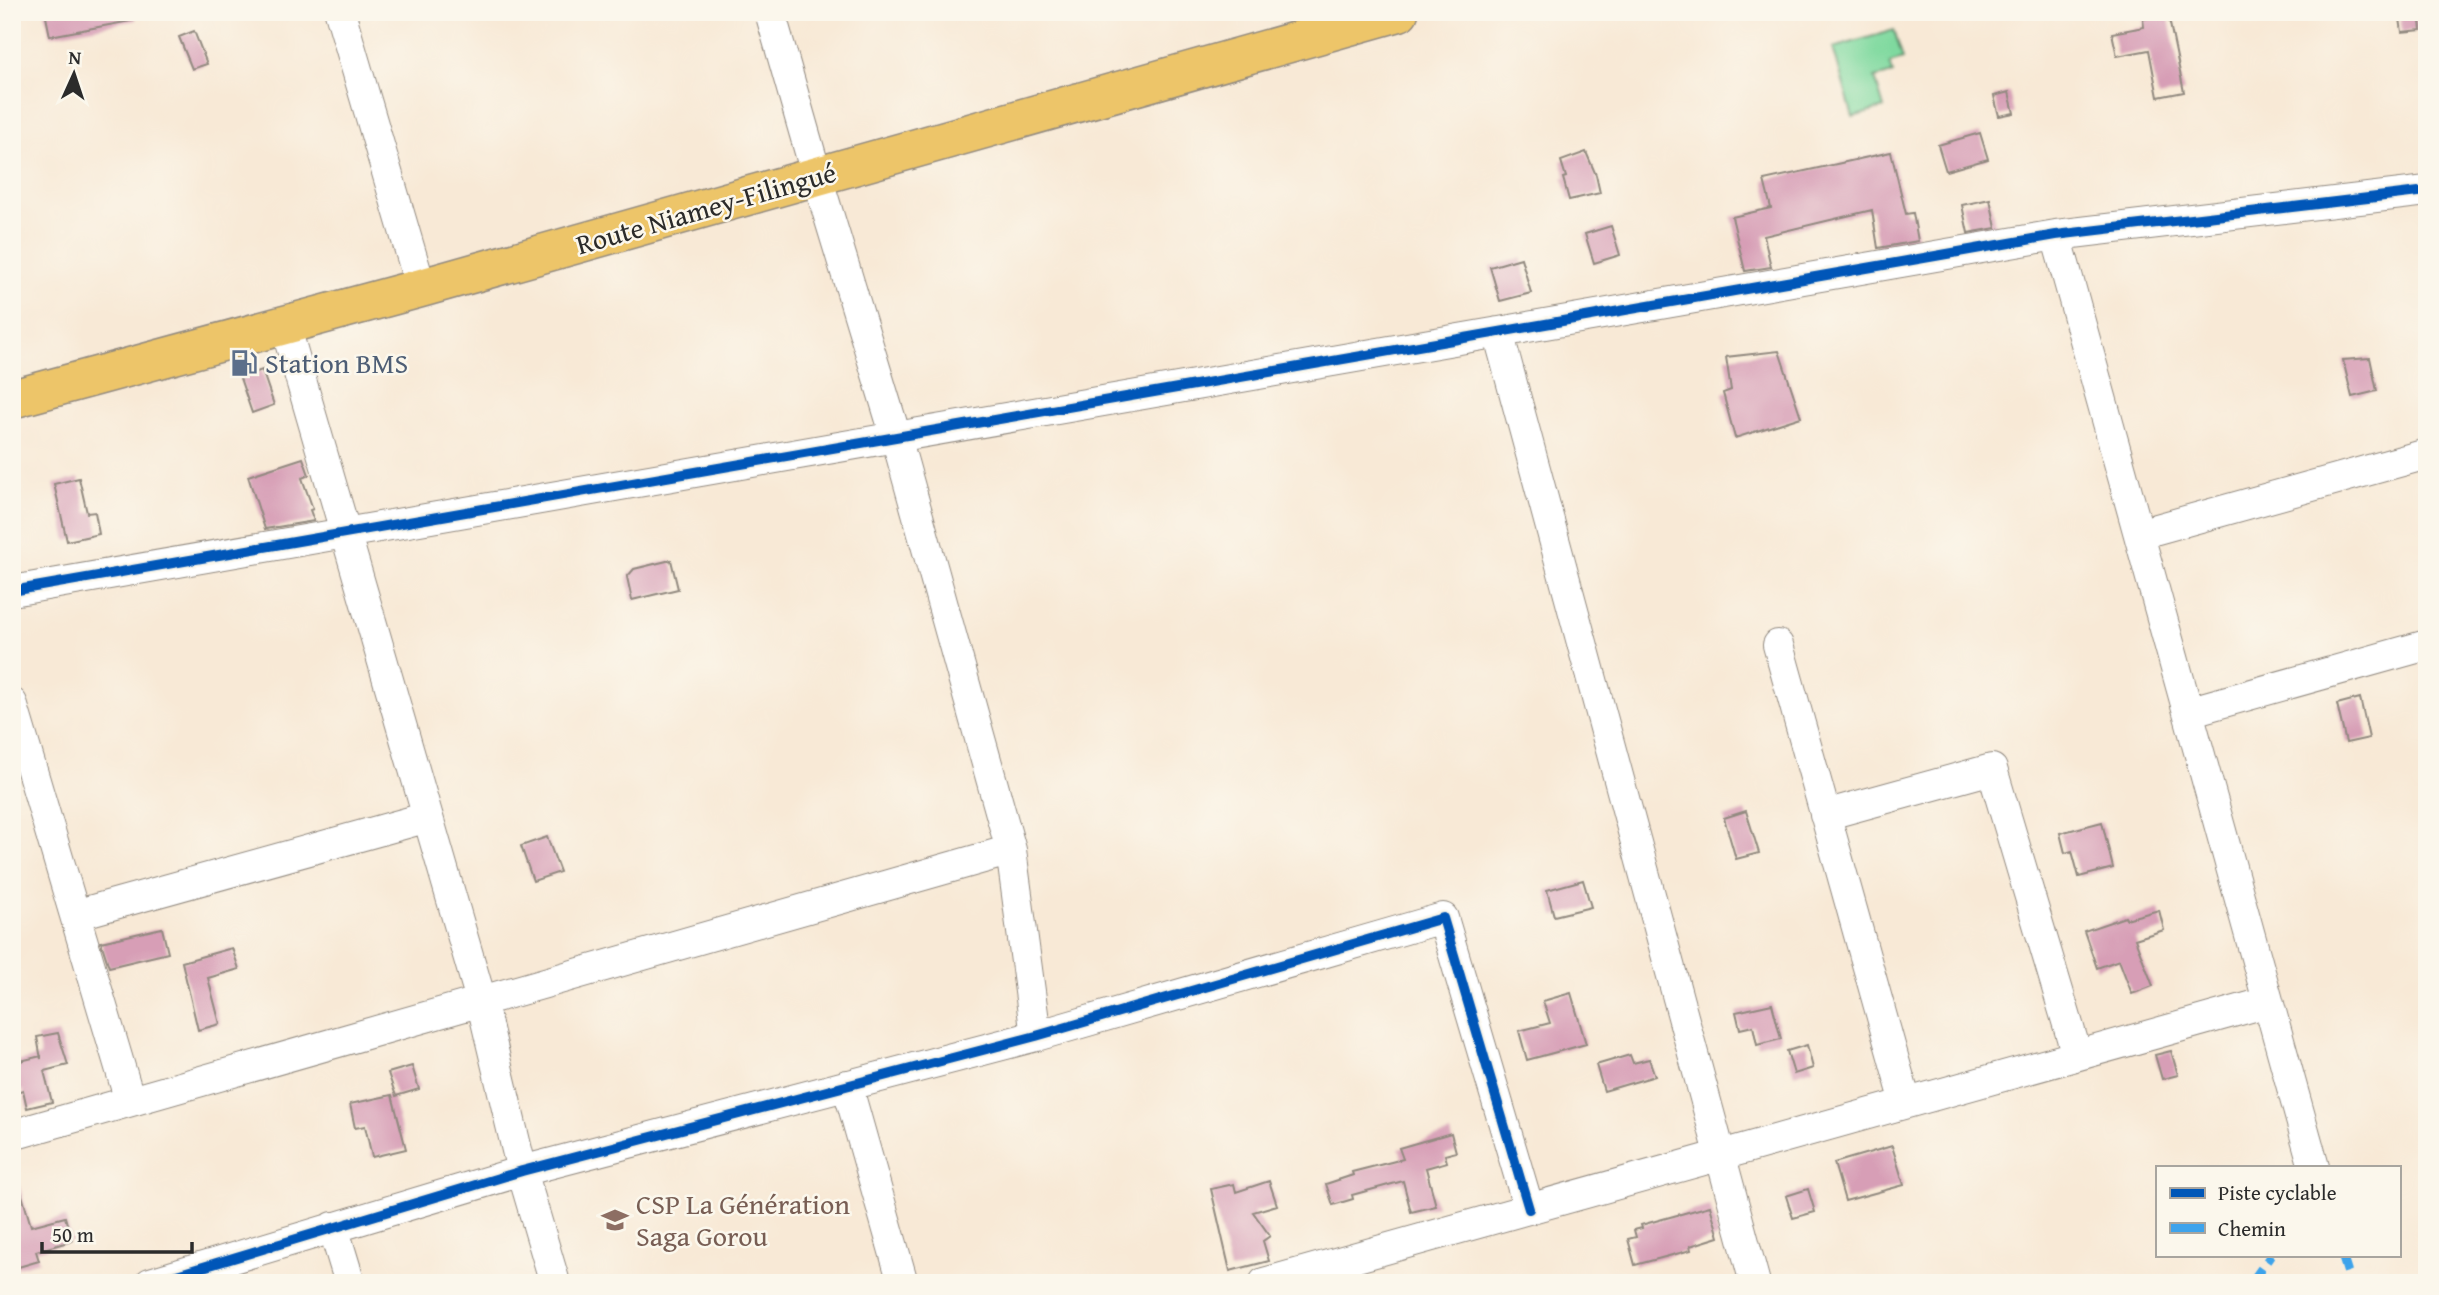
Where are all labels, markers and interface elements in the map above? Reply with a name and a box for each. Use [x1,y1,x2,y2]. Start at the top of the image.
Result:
north arrow [38,38,108,108]
text: N [68,43,82,71]
street label: Route Niamey-Filingué [571,151,841,264]
place label: Station BMS [265,342,408,383]
fuel station icon: Station BMS [229,348,259,378]
legend [2156,1166,2400,1256]
text: Piste cyclable [2218,1177,2337,1208]
place label: CSP La Génération Saga Gorou [636,1183,850,1256]
school or university icon: CSP La Génération Saga Gorou [600,1205,630,1235]
scale bar [42,1211,192,1255]
text: Chemin [2218,1213,2286,1244]
text: 50 m [52,1219,94,1250]

